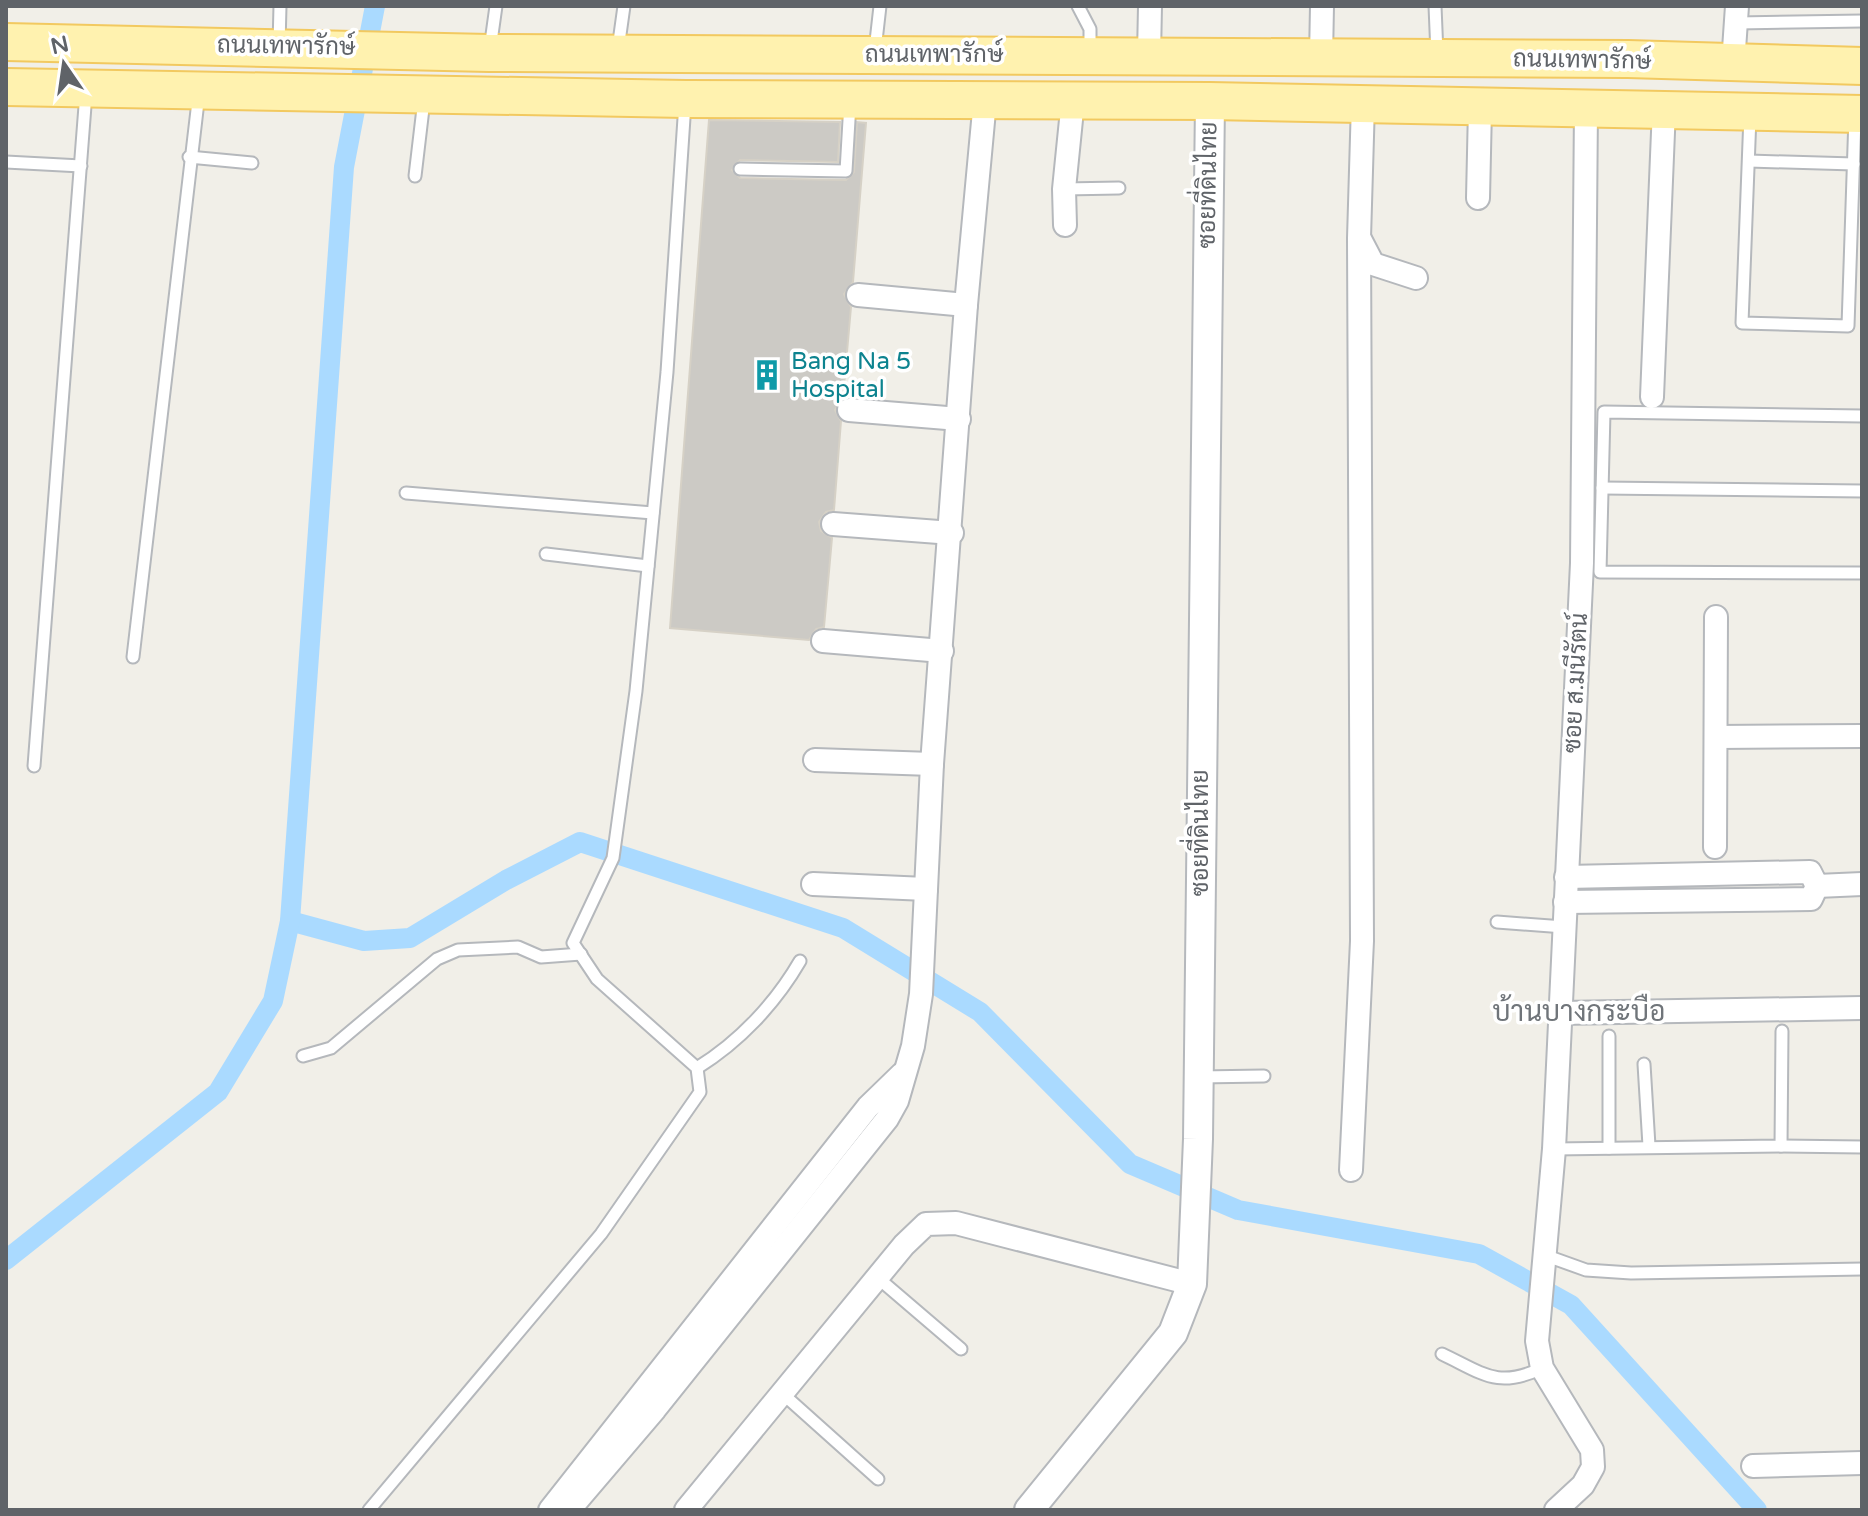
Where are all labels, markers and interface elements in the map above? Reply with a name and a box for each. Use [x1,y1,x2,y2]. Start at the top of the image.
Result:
north arrow [24,24,104,104]
street label: ถนนเทพารักษ์ [217,28,356,62]
text: N [48,31,71,60]
street label: ถนนเทพารักษ์ [865,38,1004,69]
street label: ถนนเทพารักษ์ [1513,42,1652,76]
street label: ซอยที่ดินไทย [1185,121,1224,249]
place label: Bang Na 5 Hospital [791,347,911,404]
building icon: Bang Na 5 Hospital [750,358,784,392]
street label: ซอย ส.มนีรัตน์ [1556,612,1594,754]
street label: ซอยที่ดินไทย [1179,770,1215,896]
district label: บ้านบางกระบือ [1493,993,1665,1029]

